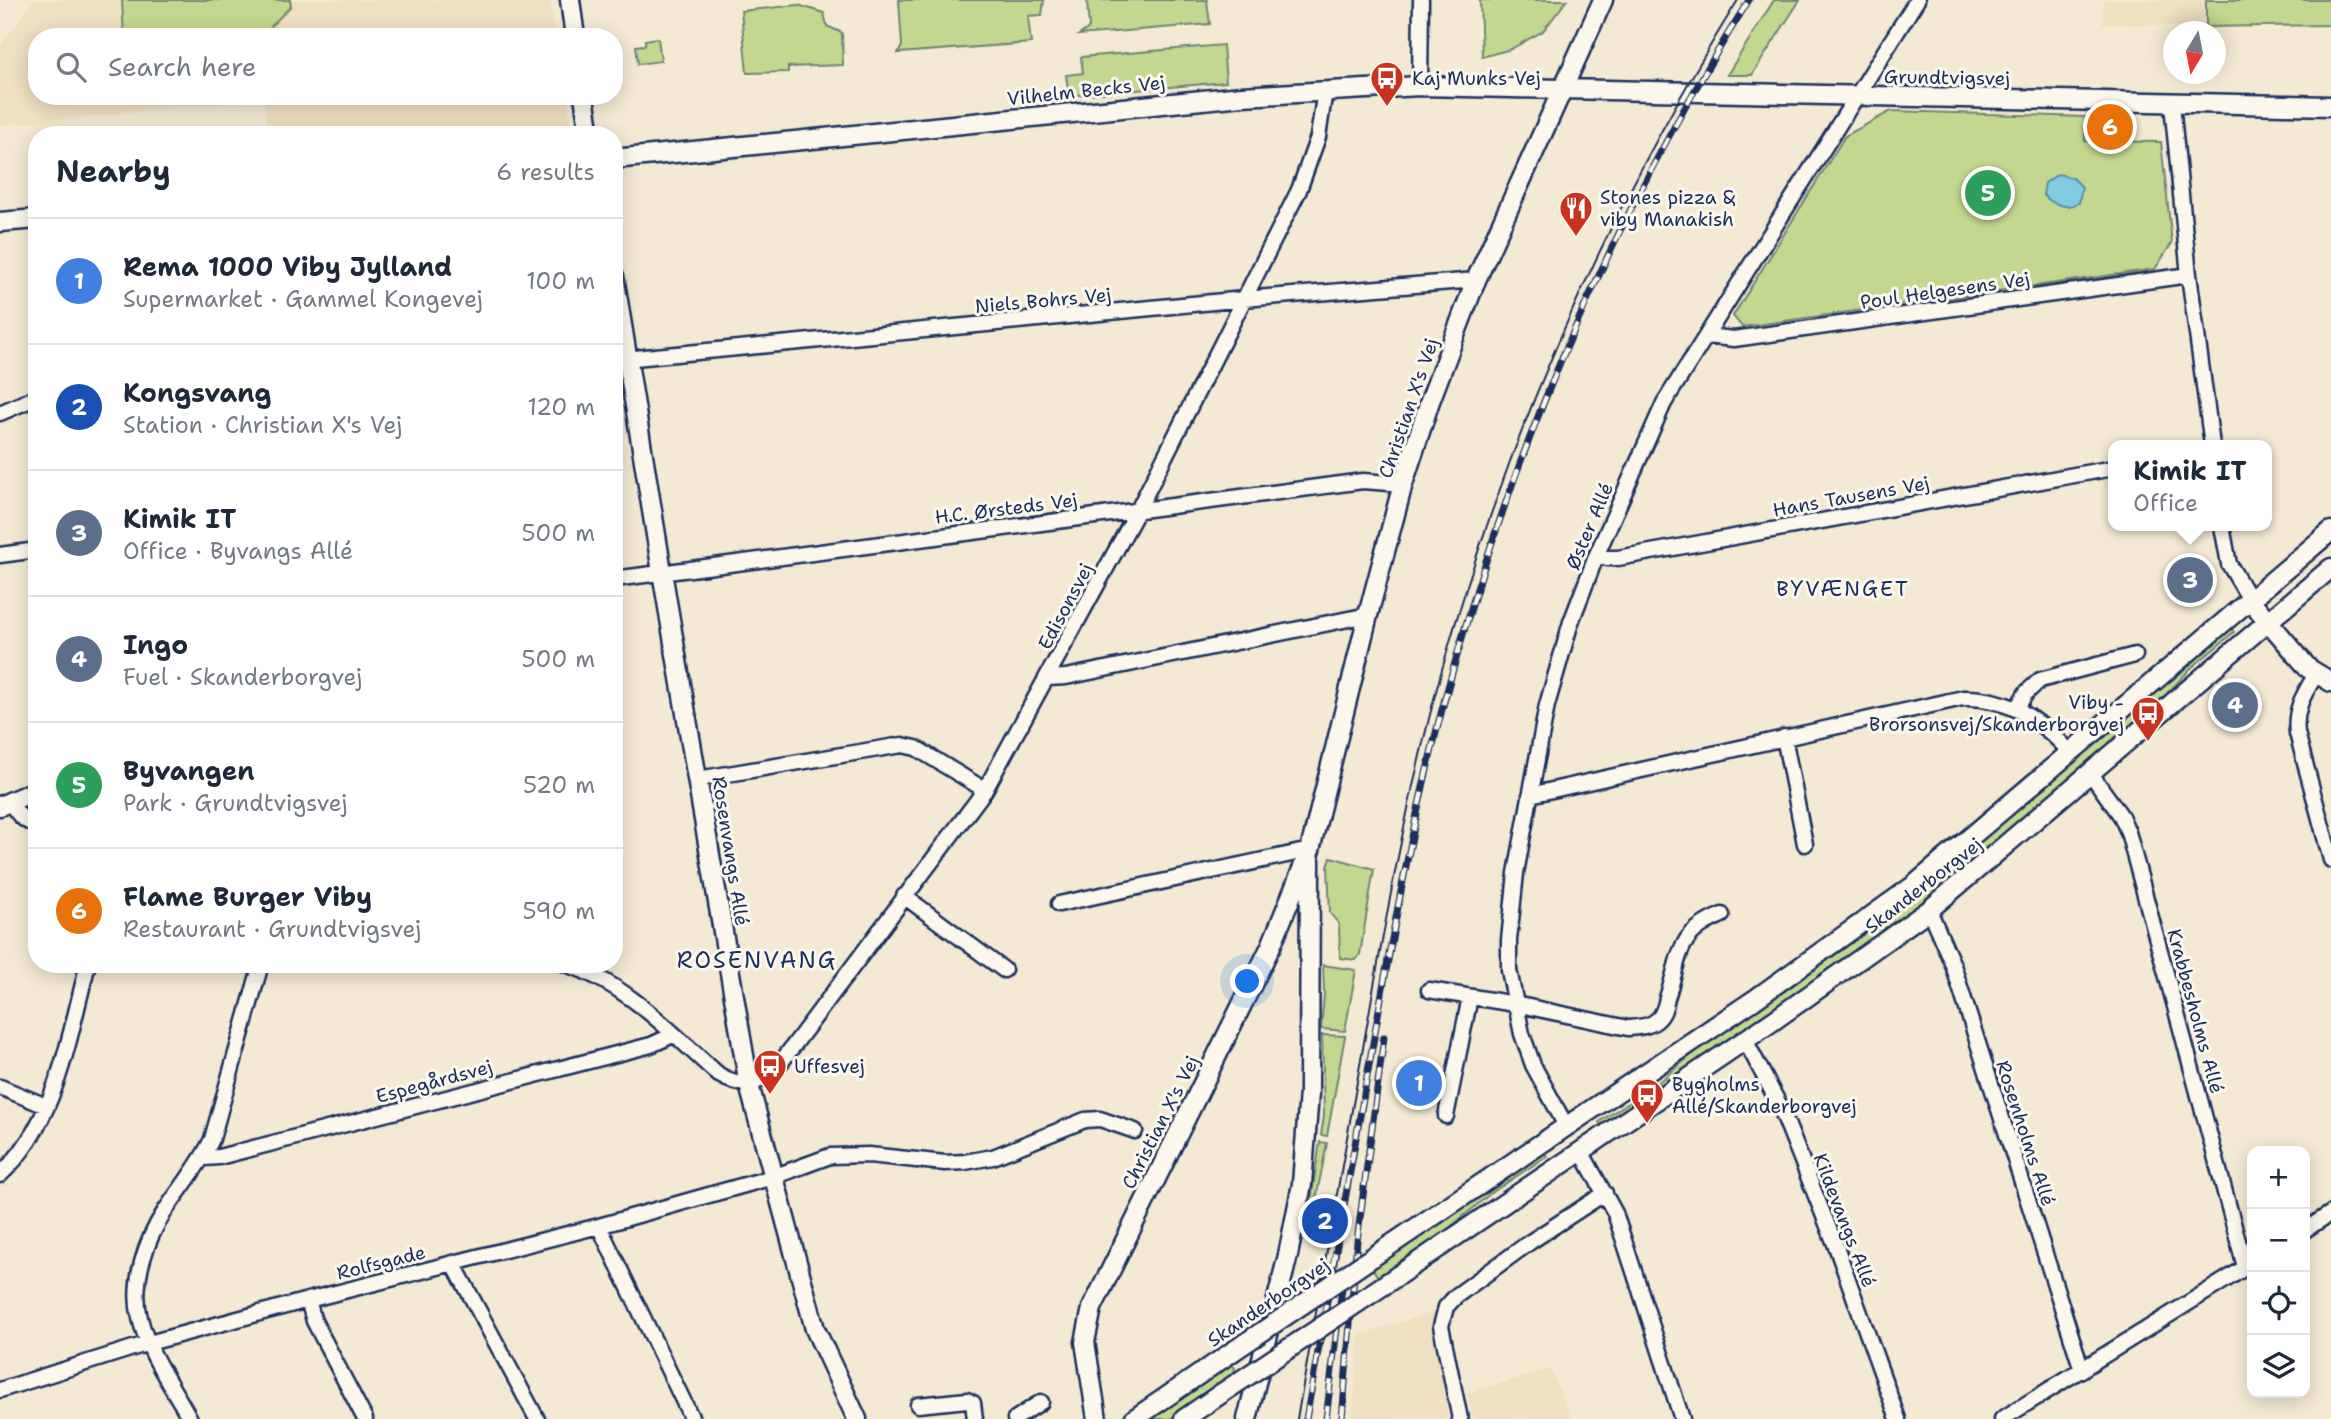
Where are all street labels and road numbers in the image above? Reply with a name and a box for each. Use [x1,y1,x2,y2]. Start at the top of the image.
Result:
street label: Grundtvigsvej [1884,64,2010,91]
street label: Vilhelm Becks Vej [1006,70,1166,111]
street label: Poul Helgesens Vej [1859,266,2031,315]
street label: Niels Bohrs Vej [974,282,1112,319]
street label: Christian X's Vej [1373,335,1444,481]
street label: Hans Tausens Vej [1771,470,1931,523]
street label: Øster Allé [1560,479,1619,573]
street label: H.C. Ørsteds Vej [933,487,1079,530]
street label: Edisonsvej [1032,559,1099,654]
street label: Rosenvangs Allé [706,774,755,928]
street label: Skanderborgvej [1860,832,1987,939]
street label: Krabbesholms Allé [2162,926,2230,1096]
street label: Christian X's Vej [1116,1051,1205,1193]
street label: Espegårdsvej [373,1054,495,1109]
street label: Rosenholms Allé [1990,1057,2061,1209]
street label: Kildevangs Allé [1808,1150,1882,1291]
street label: Rolfsgade [334,1239,428,1286]
street label: Skanderborgvej [1202,1252,1334,1353]

